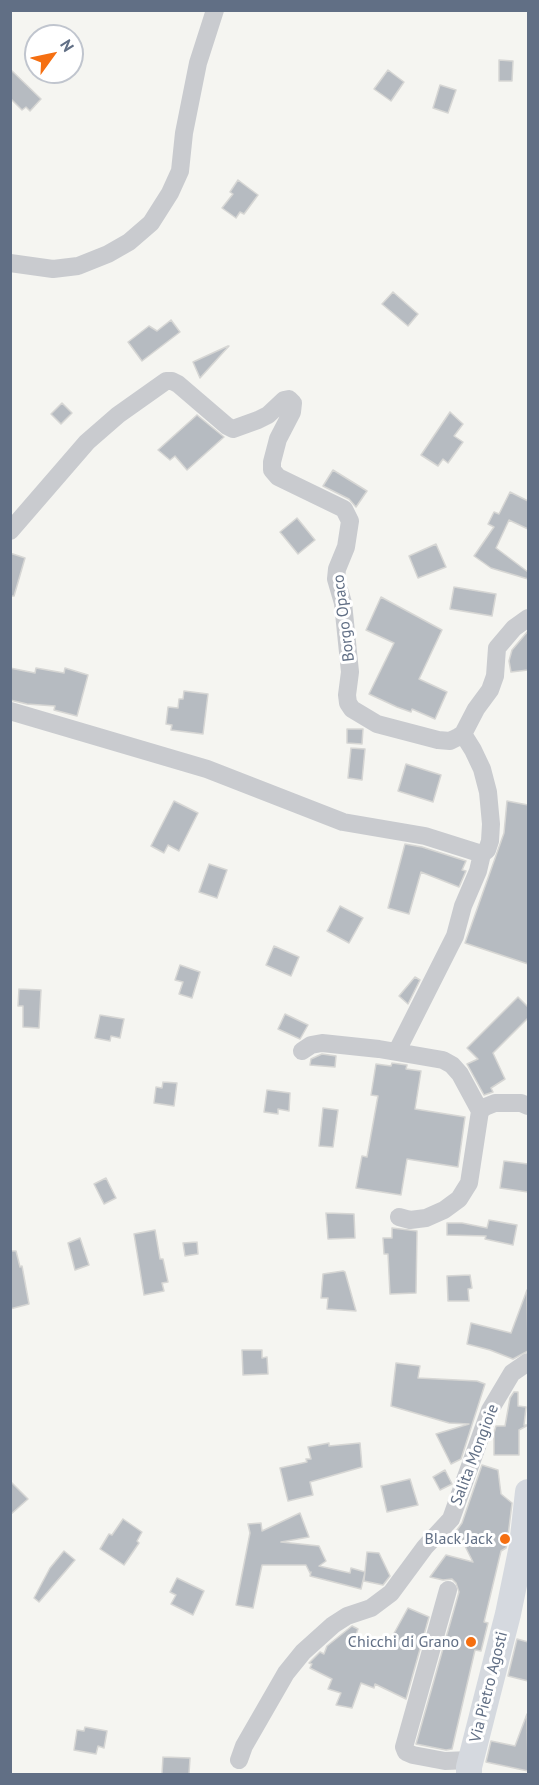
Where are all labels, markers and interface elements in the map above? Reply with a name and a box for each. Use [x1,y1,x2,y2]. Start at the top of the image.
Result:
north arrow [24,24,84,84]
text: N [56,35,79,55]
street label: Borgo Opaco [329,573,359,663]
street label: Salita Mongioie [447,1402,503,1508]
place label: Black Jack [424,1529,493,1549]
marker: Black Jack [498,1532,512,1546]
street label: Via Pietro Agosti [466,1630,512,1744]
place label: Chicchi di Grano [348,1632,459,1652]
marker: Chicchi di Grano [464,1635,478,1649]

